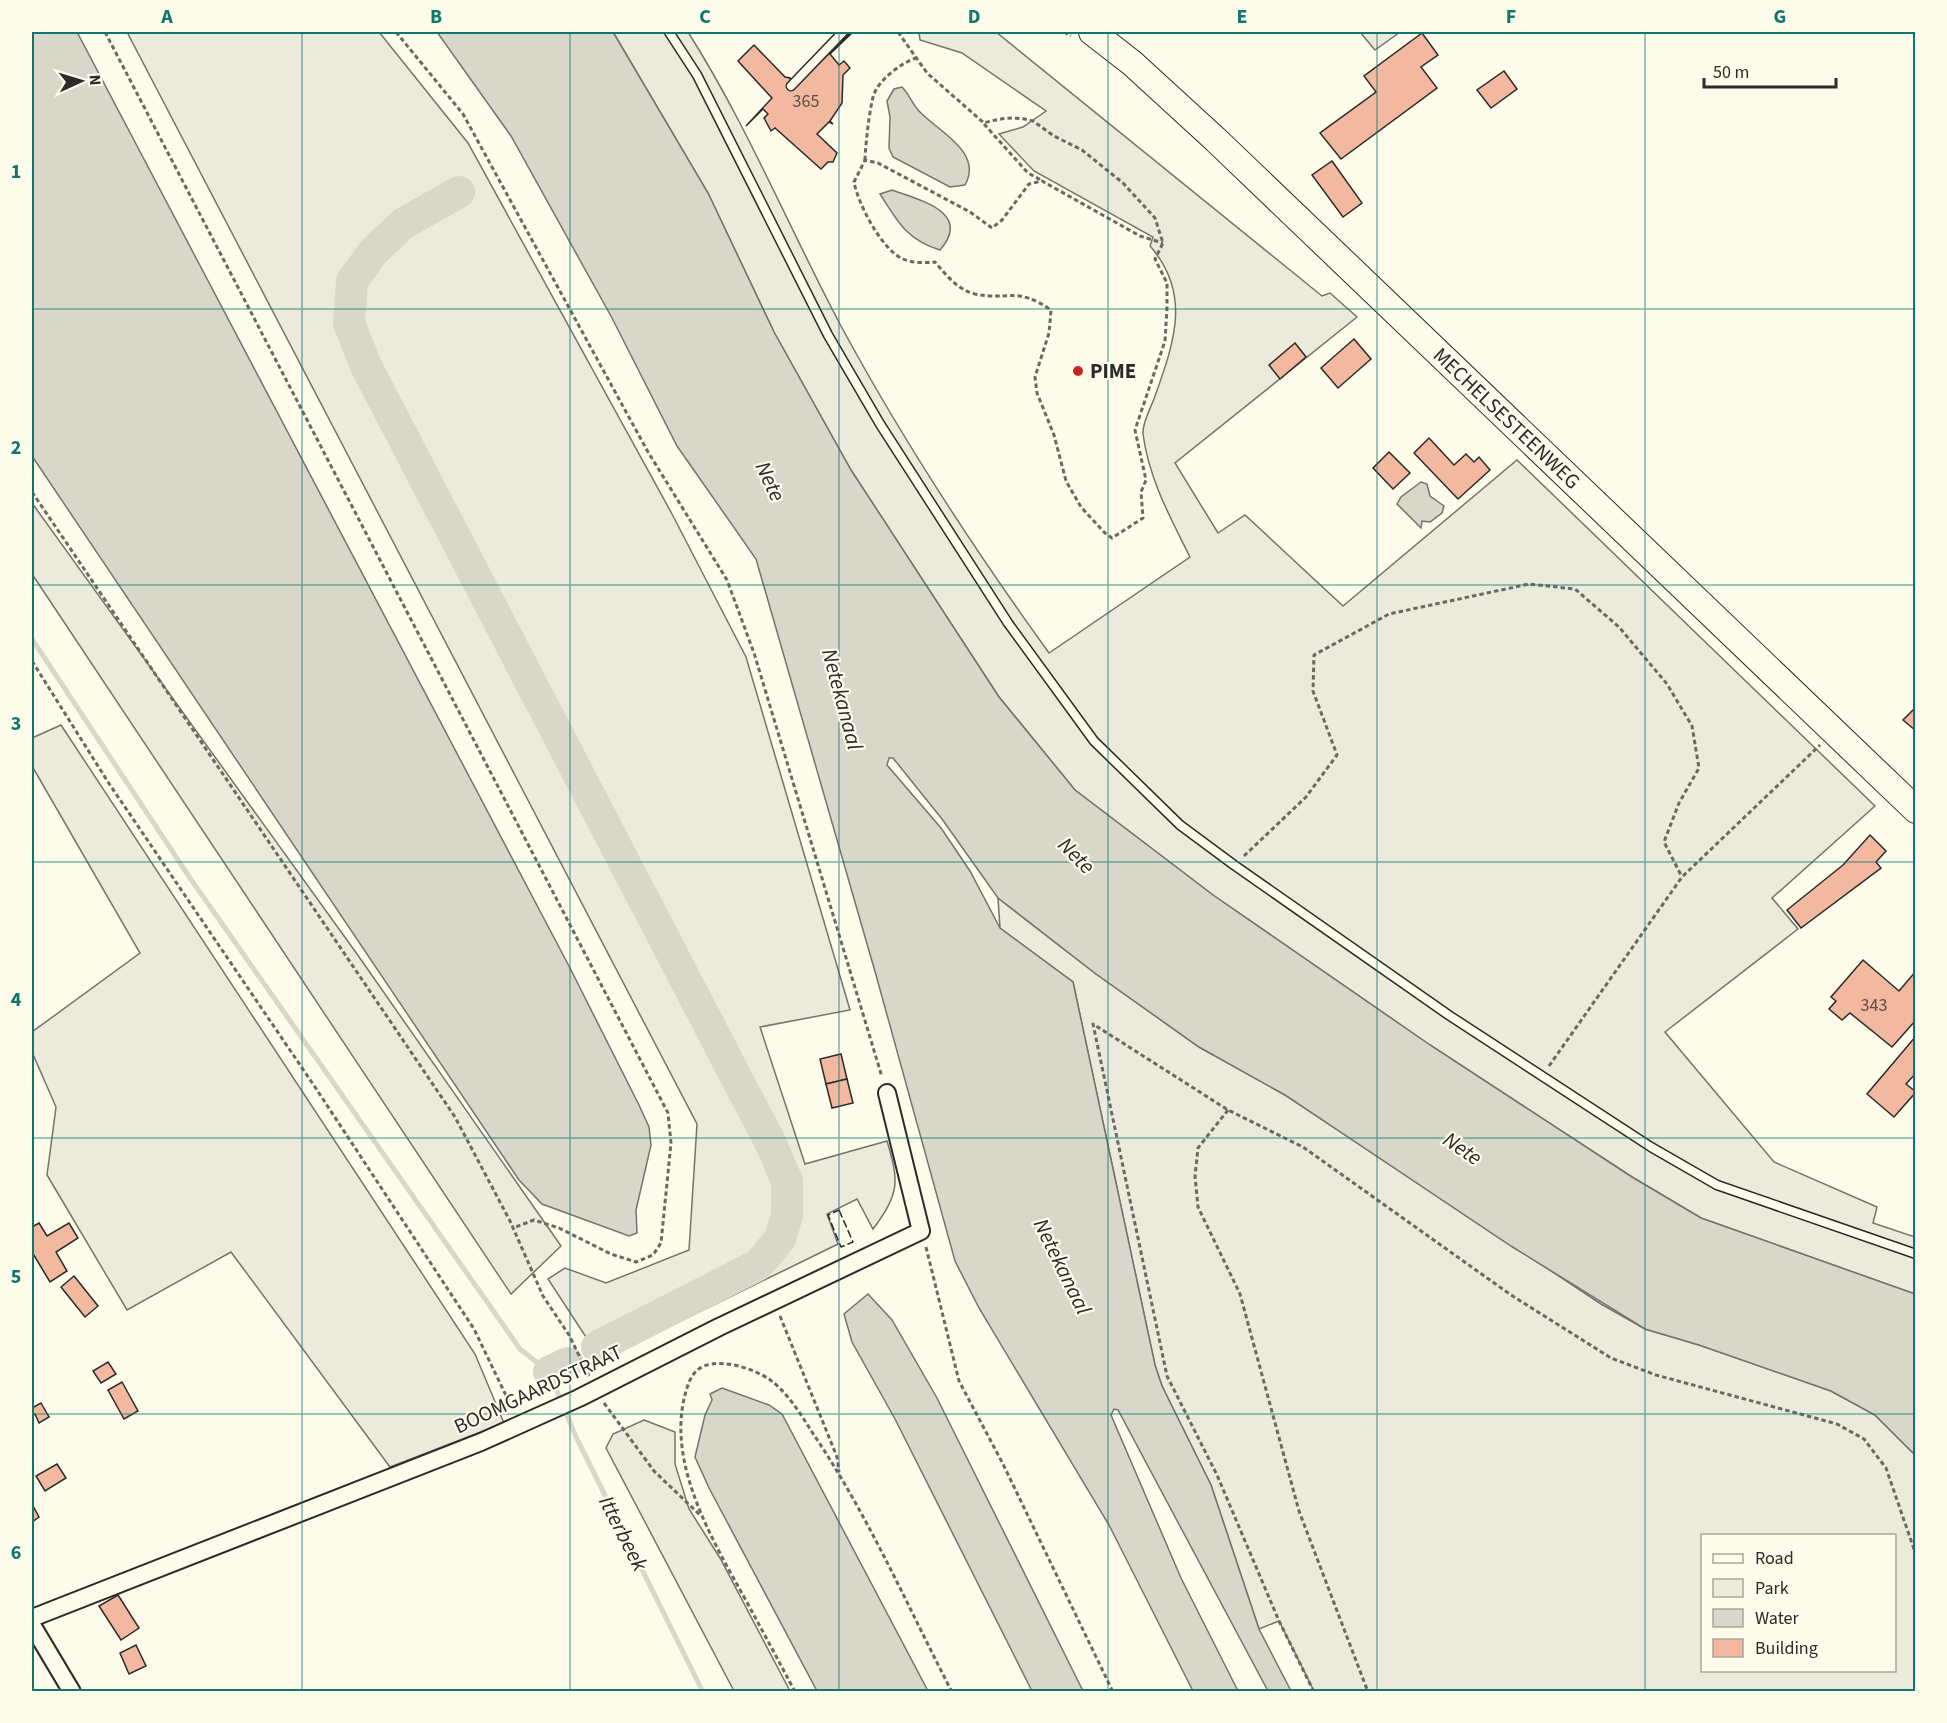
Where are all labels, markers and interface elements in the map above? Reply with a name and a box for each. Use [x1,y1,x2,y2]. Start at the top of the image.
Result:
text: A [160,3,173,31]
text: B [430,3,442,31]
text: C [699,3,711,31]
text: D [968,3,980,31]
text: E [1237,3,1247,31]
text: F [1506,3,1516,31]
text: G [1774,3,1786,31]
north arrow [51,51,111,111]
scale bar [1704,51,1836,89]
text: 50 m [1713,60,1749,85]
text: N [84,74,106,86]
house number: 365 [793,89,819,114]
text: 1 [11,158,21,186]
street label: MECHELSESTEENWEG [1426,340,1587,496]
place label: PIME [1090,356,1136,386]
marker: PIME [1071,364,1085,378]
text: 2 [11,434,21,462]
water label: Nete [747,456,793,507]
water label: Netekanaal [813,645,871,754]
text: 3 [11,710,21,738]
water label: Nete [1050,830,1102,882]
text: 4 [11,986,22,1014]
house number: 343 [1861,993,1887,1018]
water label: Nete [1436,1124,1488,1174]
water label: Netekanaal [1025,1213,1099,1321]
text: 5 [11,1263,21,1291]
street label: BOOMGAARDSTRAAT [449,1337,627,1441]
water label: Itterbeek [590,1490,656,1577]
legend [1701,1534,1896,1672]
text: 6 [11,1539,21,1567]
text: Road [1755,1546,1794,1571]
text: Park [1755,1576,1789,1601]
text: Water [1755,1606,1799,1631]
text: Building [1755,1636,1818,1661]

